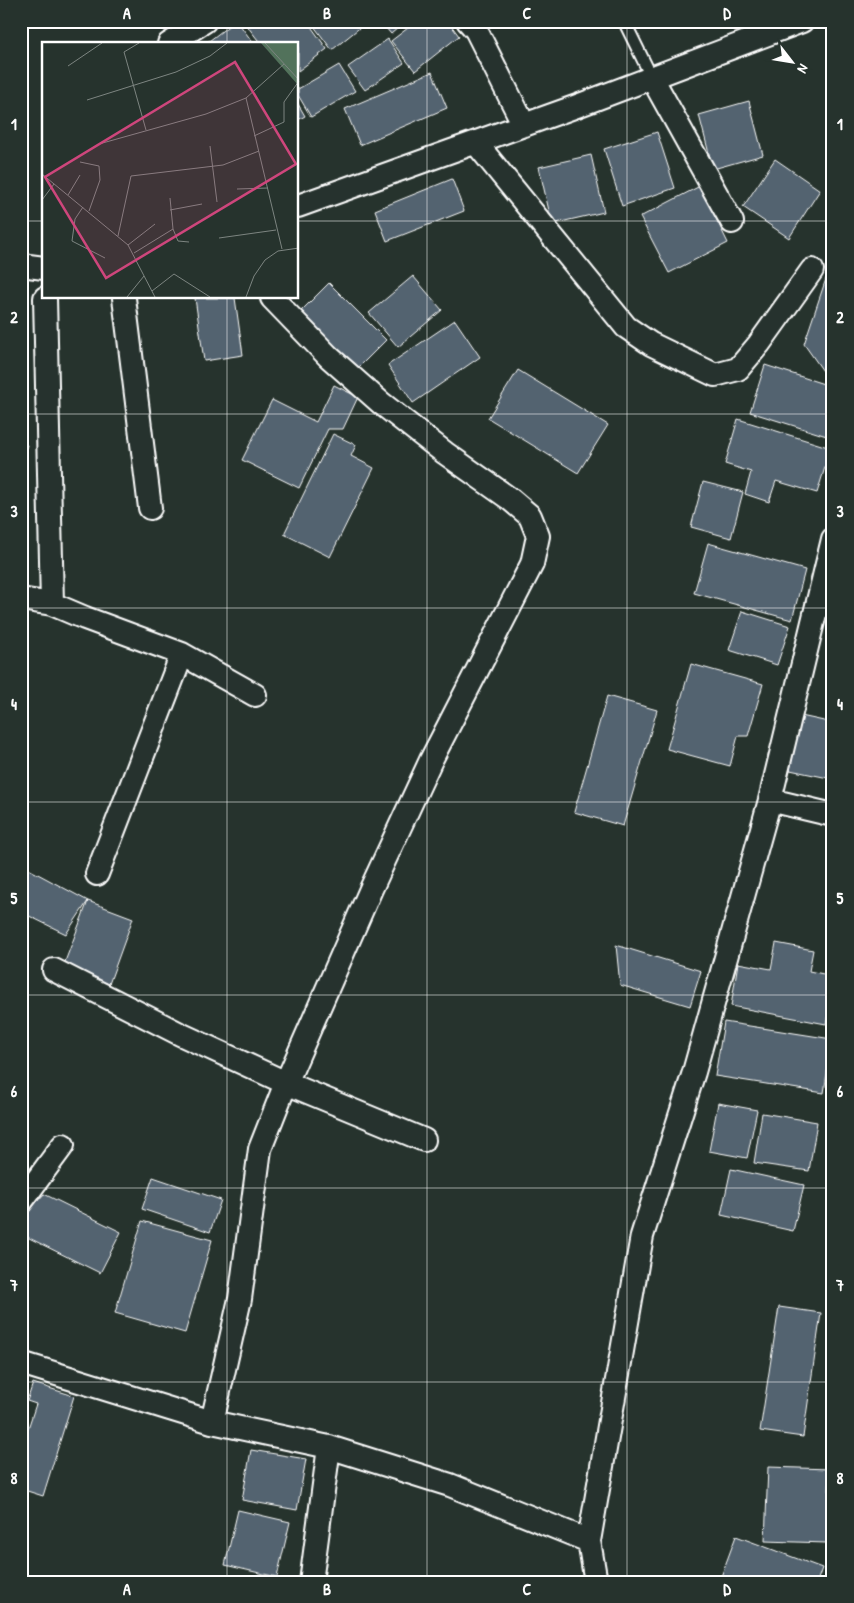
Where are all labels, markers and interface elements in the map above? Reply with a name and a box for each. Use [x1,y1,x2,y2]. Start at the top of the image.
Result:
text: A [123,2,131,24]
text: B [323,2,331,24]
text: C [523,2,532,24]
text: D [723,2,731,24]
north arrow [766,38,816,88]
inset map [42,42,299,299]
text: N [793,61,814,78]
text: 1 [11,113,17,135]
text: 1 [837,113,843,135]
text: 2 [10,306,18,328]
text: 2 [836,306,844,328]
text: 3 [10,500,18,522]
text: 3 [836,500,844,522]
text: 4 [11,693,17,715]
text: 4 [837,693,843,715]
text: 5 [11,887,18,909]
text: 5 [837,887,844,909]
text: 6 [11,1080,18,1102]
text: 6 [837,1080,844,1102]
text: 7 [9,1274,18,1296]
text: 7 [835,1274,844,1296]
text: 8 [11,1467,18,1489]
text: 8 [837,1467,844,1489]
text: A [123,1578,131,1600]
text: B [323,1578,331,1600]
text: C [523,1578,532,1600]
text: D [723,1578,731,1600]

